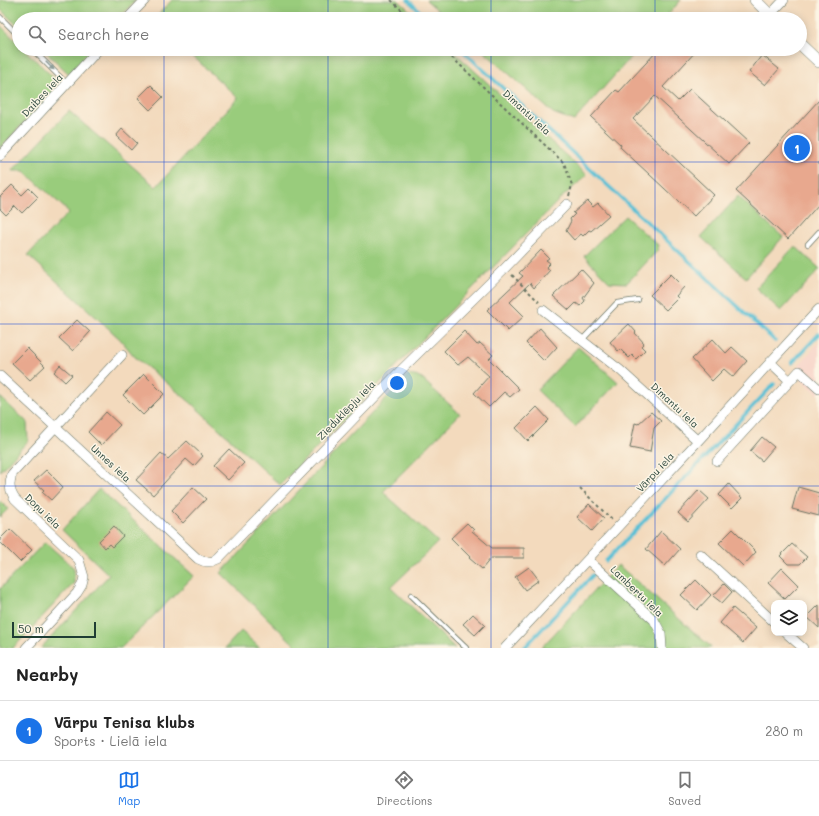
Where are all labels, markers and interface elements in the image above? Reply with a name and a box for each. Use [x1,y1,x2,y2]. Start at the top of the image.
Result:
search box [12,12,807,56]
icon: search [26,23,48,45]
text: Search here [58,24,149,44]
one-way arrow [45,61,55,71]
street label: Daibes iela [18,70,66,120]
street label: Dimantu iela [500,86,554,138]
pin: 1 [784,133,810,163]
your location [387,373,407,393]
street label: Zieduklēpju iela [314,377,378,443]
street label: Dimantu iela [648,379,702,431]
street label: Unnes iela [88,441,134,485]
street label: Vārpu iela [633,449,677,495]
street label: Doņu iela [22,490,64,532]
street label: Lambertu iela [608,562,666,620]
map controls [771,600,807,636]
button: layers [771,600,807,636]
scale bar [12,620,96,639]
text: 50 m [18,621,44,636]
text: Nearby [16,663,78,685]
text: Vārpu Tenisa klubs [54,712,195,732]
text: 1 [26,722,32,739]
text: 280 m [765,722,803,739]
text: Sports · Lielā iela [54,732,167,749]
tab: Map [118,769,140,808]
tab: Directions [376,769,432,808]
tab: Saved [668,769,701,808]

